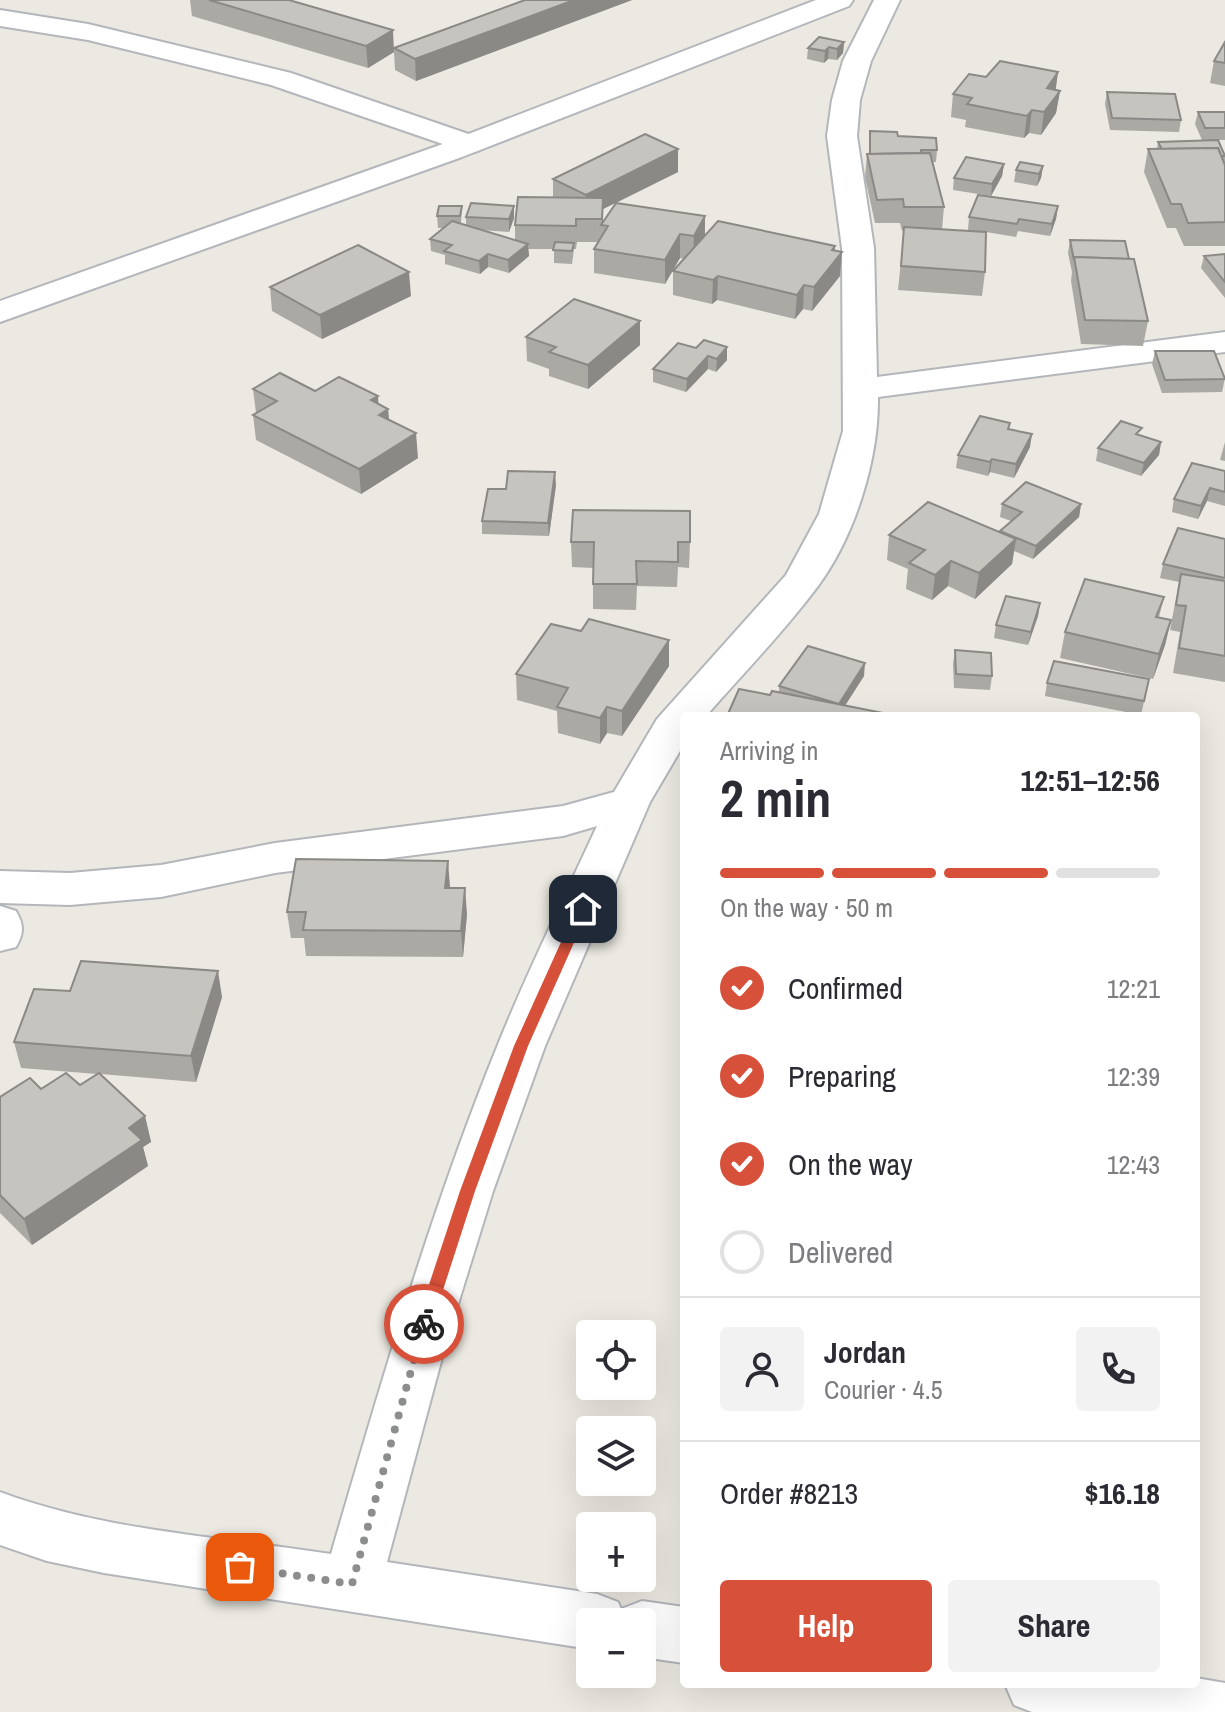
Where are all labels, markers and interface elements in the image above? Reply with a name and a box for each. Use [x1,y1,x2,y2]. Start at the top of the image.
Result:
text: Arriving in [720,733,818,768]
text: 12:51–12:56 [1021,760,1160,800]
text: 2 min [720,763,831,833]
pin [549,875,617,943]
icon: home [561,887,605,931]
text: On the way · 50 m [720,890,893,925]
icon: check [720,966,764,1010]
text: Confirmed [788,968,903,1008]
text: 12:21 [1107,971,1160,1006]
icon: check [720,1054,764,1098]
text: Preparing [788,1056,896,1096]
text: 12:39 [1107,1059,1160,1094]
icon: check [720,1142,764,1186]
text: On the way [788,1144,912,1184]
text: 12:43 [1107,1147,1160,1182]
text: Delivered [788,1232,893,1272]
courier [384,1284,464,1364]
icon: bike [402,1302,446,1346]
map controls [576,1320,656,1688]
button: locate [576,1320,656,1400]
button: person [720,1327,804,1411]
button: phone [1076,1327,1160,1411]
text: Jordan [824,1332,906,1372]
text: Courier · 4.5 [824,1372,943,1407]
button: layers [576,1416,656,1496]
text: Order #8213 [720,1473,858,1513]
text: $16.18 [1085,1473,1160,1513]
button: + [576,1512,656,1592]
pin [206,1533,274,1601]
icon: bag [218,1545,262,1589]
button: Help [720,1580,932,1672]
button: Share [948,1580,1160,1672]
button: − [576,1608,656,1688]

